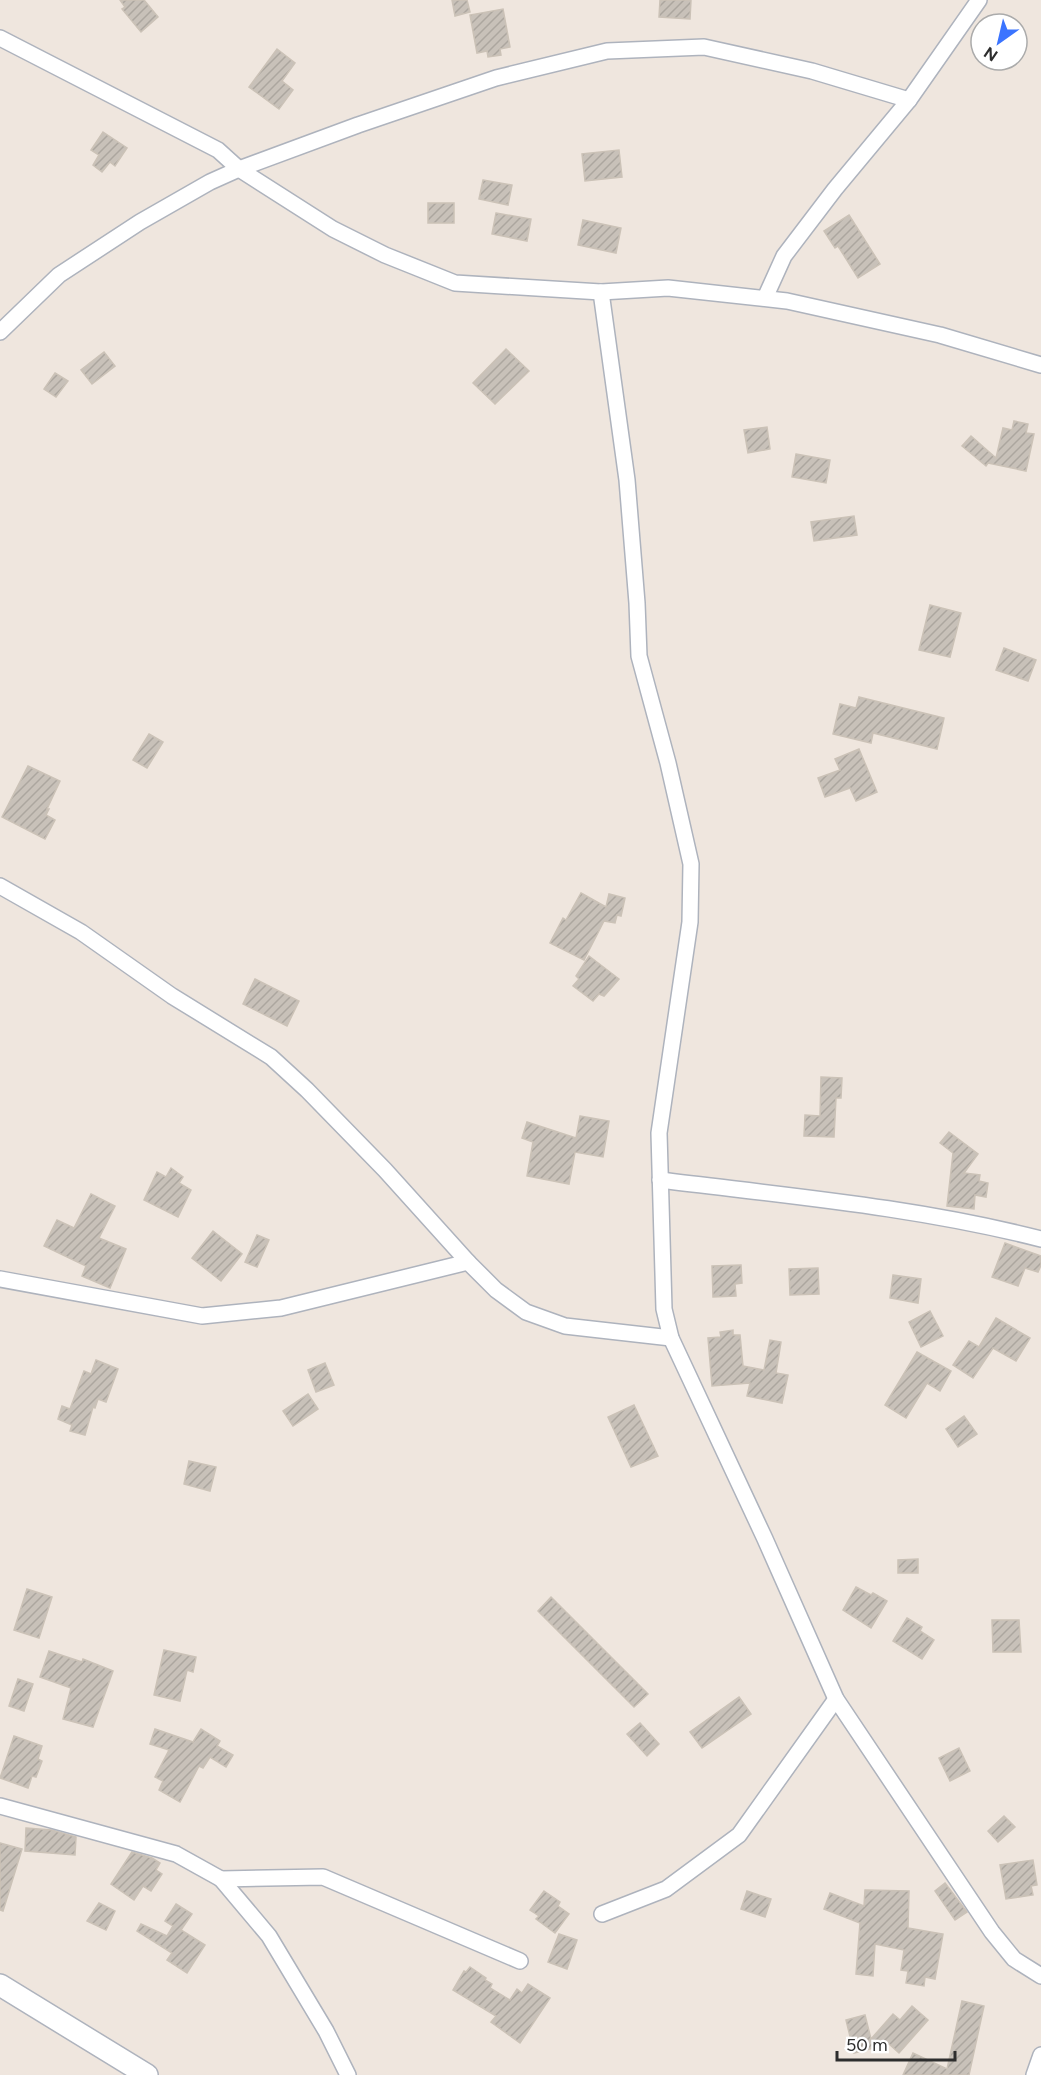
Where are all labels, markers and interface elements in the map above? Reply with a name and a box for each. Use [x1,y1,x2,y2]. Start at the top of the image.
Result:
north arrow [969,12,1029,72]
text: N [980,43,1001,65]
scale bar [837,2024,956,2062]
text: 50 m [846,2034,888,2056]

